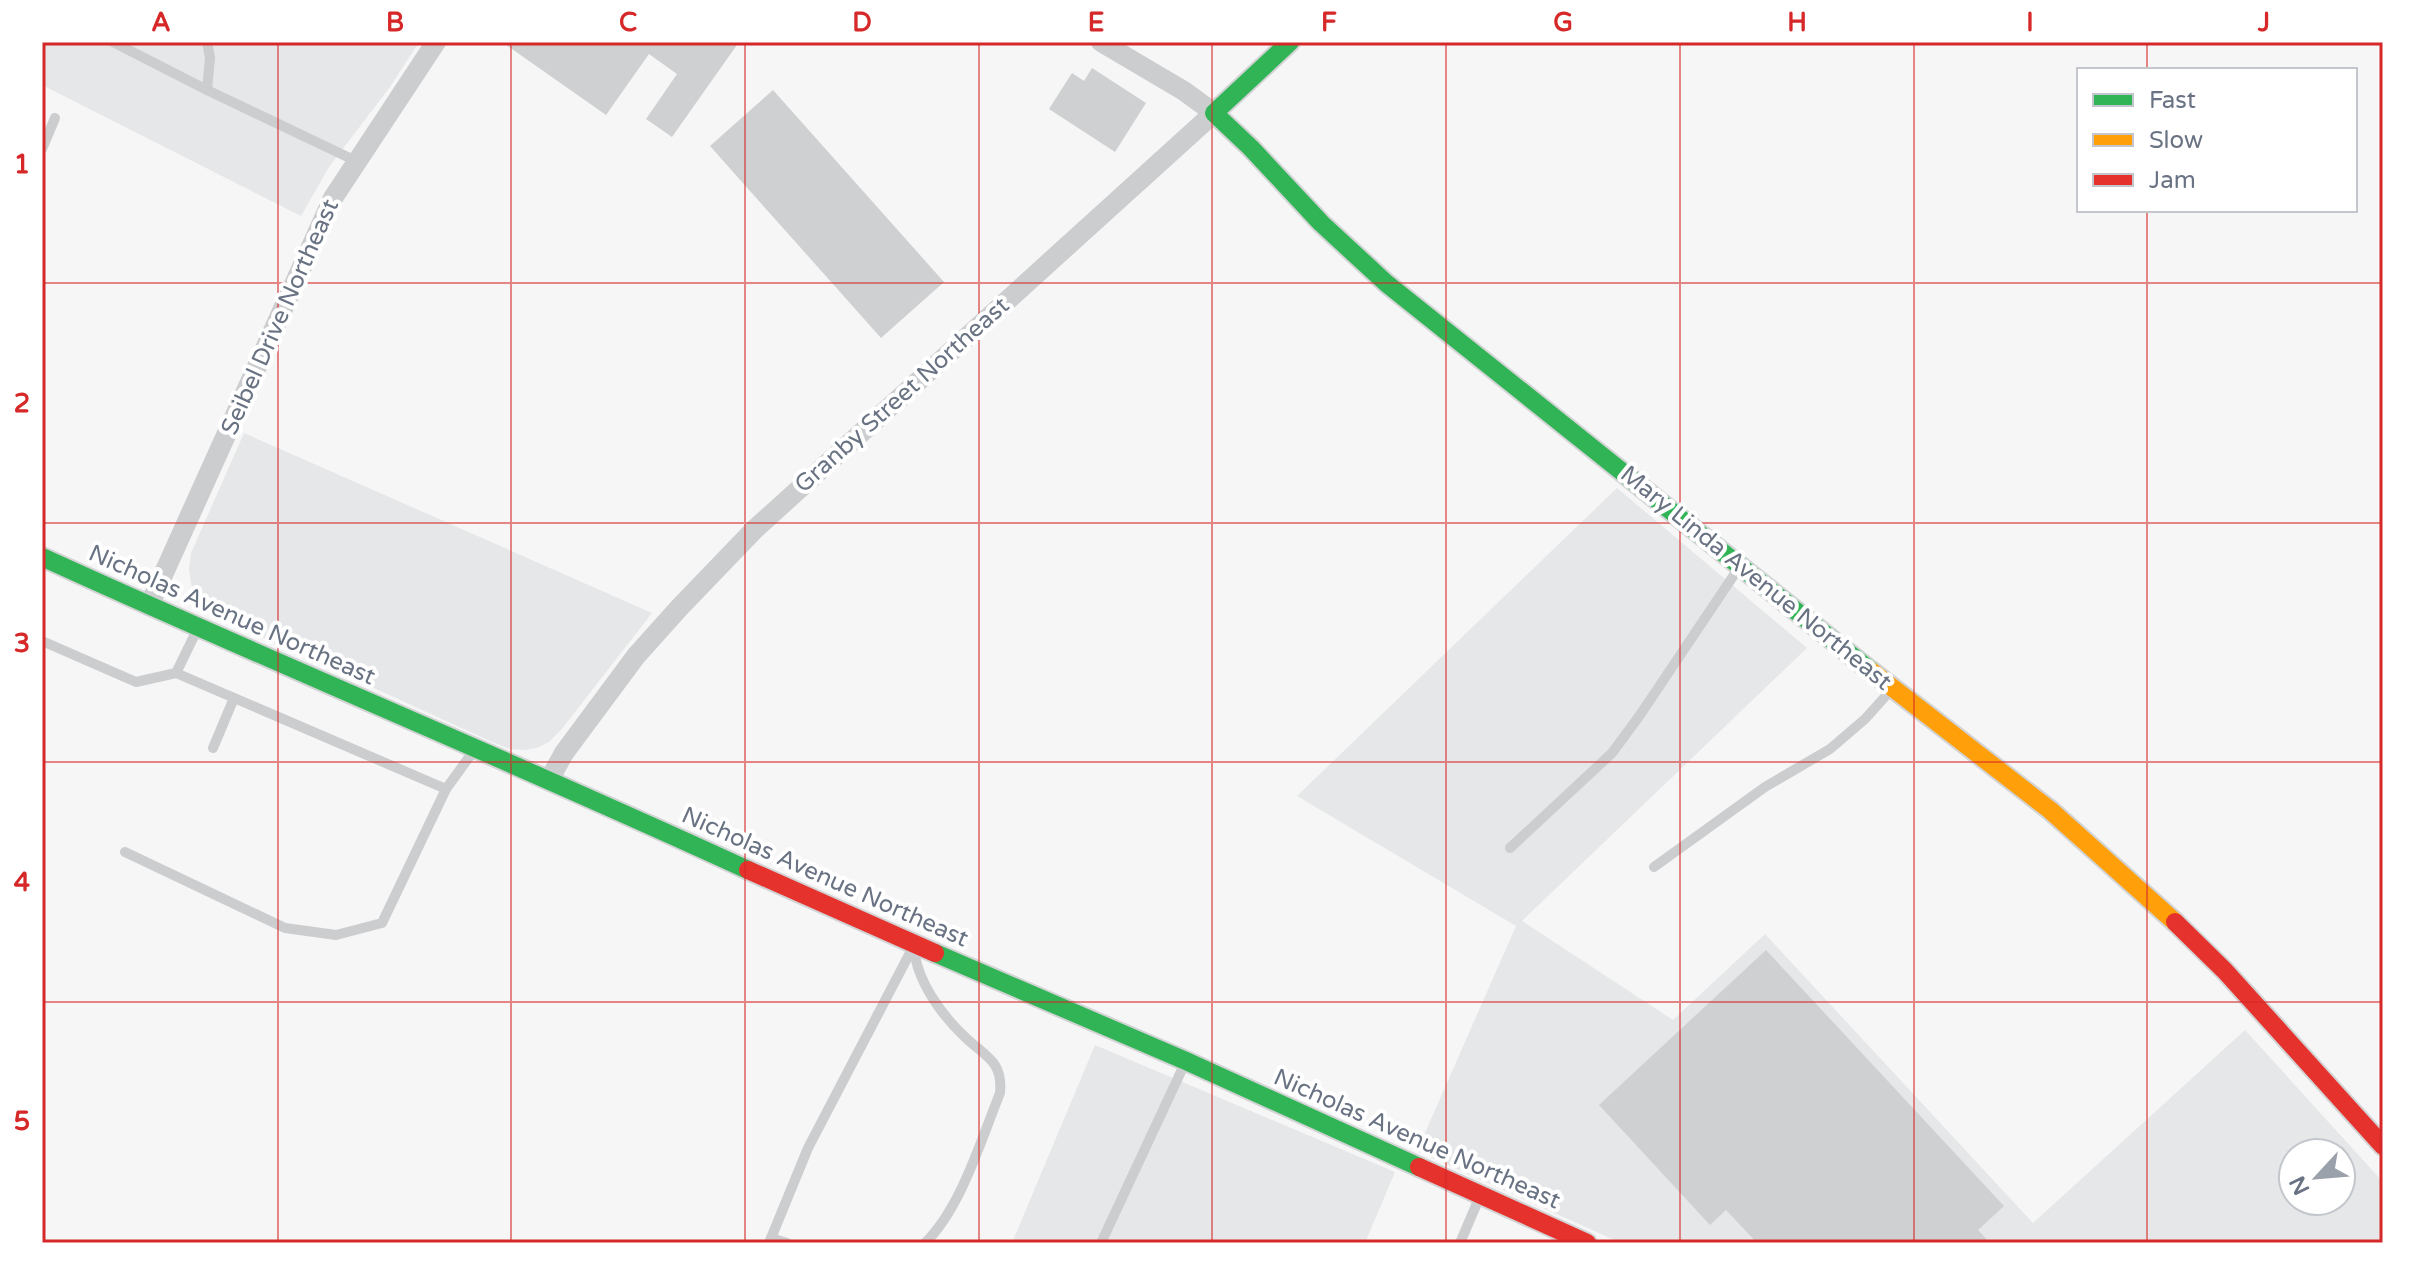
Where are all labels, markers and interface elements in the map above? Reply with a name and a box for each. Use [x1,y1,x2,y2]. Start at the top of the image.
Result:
text: A [151,7,171,38]
text: B [386,7,404,38]
text: C [619,7,637,38]
text: D [852,7,872,38]
text: E [1088,7,1104,38]
text: F [1321,7,1337,38]
text: G [1553,7,1573,38]
text: H [1787,7,1807,38]
text: I [2026,7,2034,38]
text: J [2257,7,2270,38]
legend [2077,68,2357,212]
text: Fast [2149,86,2196,115]
text: Slow [2149,126,2203,155]
text: 1 [14,149,30,180]
text: Jam [2149,166,2196,195]
street label: Seibel Drive Northeast [215,195,345,439]
street label: Granby Street Northeast [789,291,1015,499]
text: 2 [14,388,30,419]
street label: Mary Linda Avenue Northeast [1615,460,1897,696]
street label: Nicholas Avenue Northeast [84,539,380,691]
text: 3 [14,628,30,659]
street label: Nicholas Avenue Northeast [677,801,973,953]
text: 4 [14,867,30,898]
street label: Nicholas Avenue Northeast [1269,1063,1565,1215]
text: 5 [14,1106,30,1137]
north arrow [2277,1137,2357,1217]
text: N [2284,1172,2315,1199]

